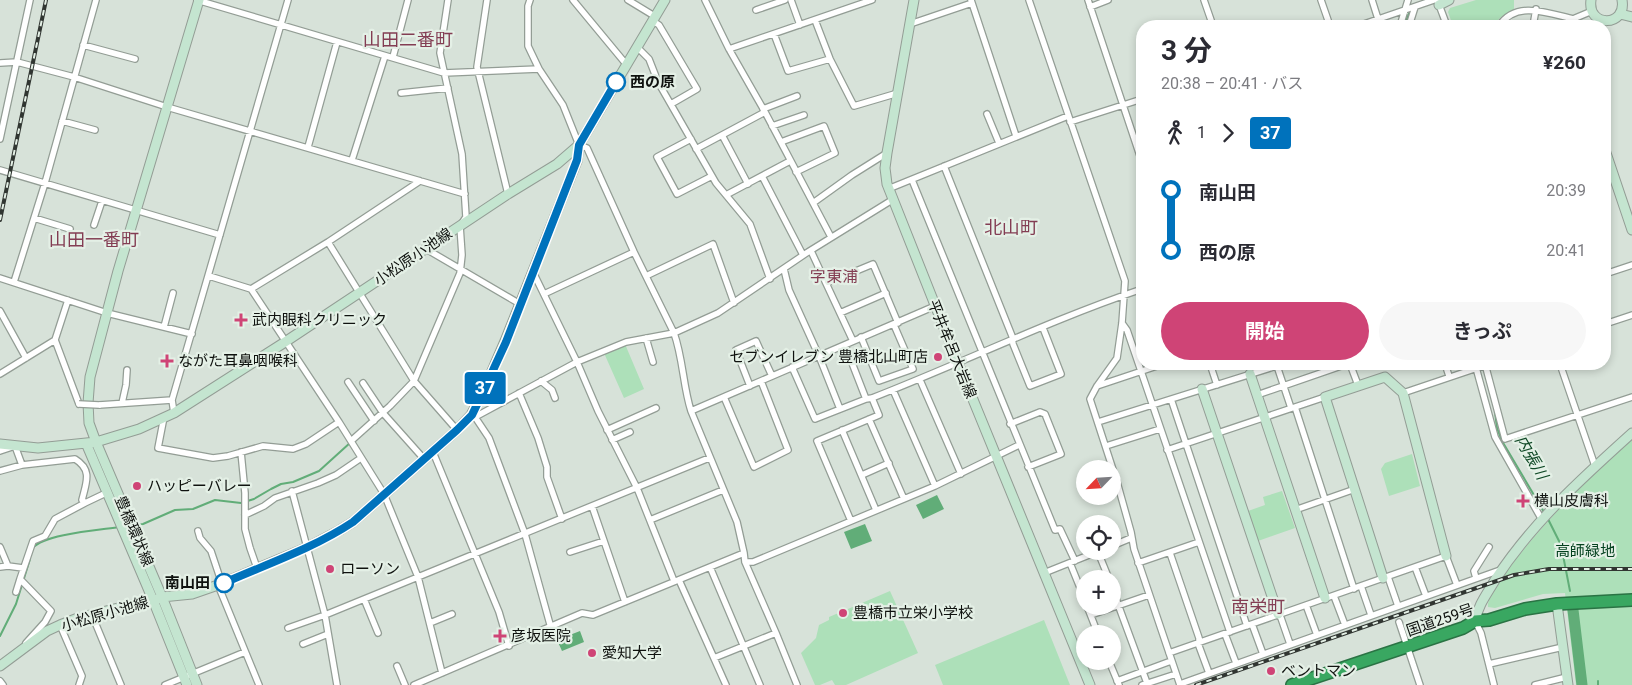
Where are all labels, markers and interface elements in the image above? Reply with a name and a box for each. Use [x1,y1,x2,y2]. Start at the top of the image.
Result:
district label: 山田二番町 [363,29,453,50]
text: 3 分 [1161,34,1212,67]
text: ¥260 [1543,51,1586,74]
marker: 西の原 [606,72,626,92]
place label: 西の原 [630,73,675,91]
text: 20:38 – 20:41 · バス [1161,74,1303,93]
icon: walk [1161,119,1189,147]
icon: forward [1214,119,1242,147]
text: 37 [1260,122,1281,143]
text: 1 [1197,123,1206,142]
text: 南山田 [1199,181,1256,204]
text: 20:39 [1546,181,1586,200]
district label: 北山町 [984,217,1038,238]
street label: 小松原小池線 [371,224,455,290]
district label: 山田一番町 [49,229,139,250]
text: 西の原 [1199,241,1256,264]
text: 20:41 [1546,241,1586,260]
district label: 字東浦 [810,267,858,286]
street label: 平井牟呂大岩線 [924,297,980,401]
button: 開始 [1161,302,1369,360]
button: きっぷ [1379,302,1586,360]
place label: 武内眼科クリニック [252,311,387,329]
marker: 武内眼科クリニック [234,313,248,327]
place label: セブンイレブン 豊橋北山町店 [729,348,928,366]
marker: セブンイレブン 豊橋北山町店 [932,351,944,363]
place label: ながた耳鼻咽喉科 [178,352,298,370]
marker: ながた耳鼻咽喉科 [160,354,174,368]
line badge: 37 [462,372,508,404]
text: 37 [475,377,495,398]
water label: 内張川 [1511,432,1553,485]
north arrow [1076,460,1121,505]
map controls [1076,460,1121,670]
place label: ハッピーバレー [147,477,252,495]
marker: ハッピーバレー [131,480,143,492]
place label: 横山皮膚科 [1534,492,1609,510]
street label: 豊橋環状線 [111,493,157,569]
marker: 横山皮膚科 [1516,494,1530,508]
button: locate [1076,515,1121,560]
park label: 高師緑地 [1555,542,1615,560]
place label: ローソン [340,560,400,578]
marker: ローソン [324,563,336,575]
button: + [1076,570,1121,615]
marker: 南山田 [214,573,234,593]
place label: 南山田 [165,574,210,592]
street label: 小松原小池線 [59,593,151,635]
district label: 南栄町 [1231,596,1285,617]
street label: 国道259号 [1404,600,1476,640]
place label: 豊橋市立栄小学校 [853,604,973,622]
marker: 豊橋市立栄小学校 [837,607,849,619]
button: − [1076,625,1121,670]
place label: 彦坂医院 [511,627,571,645]
marker: 彦坂医院 [493,629,507,643]
place label: 愛知大学 [602,644,662,662]
marker: 愛知大学 [586,647,598,659]
place label: ベントマン [1281,662,1356,680]
marker: ベントマン [1265,665,1277,677]

